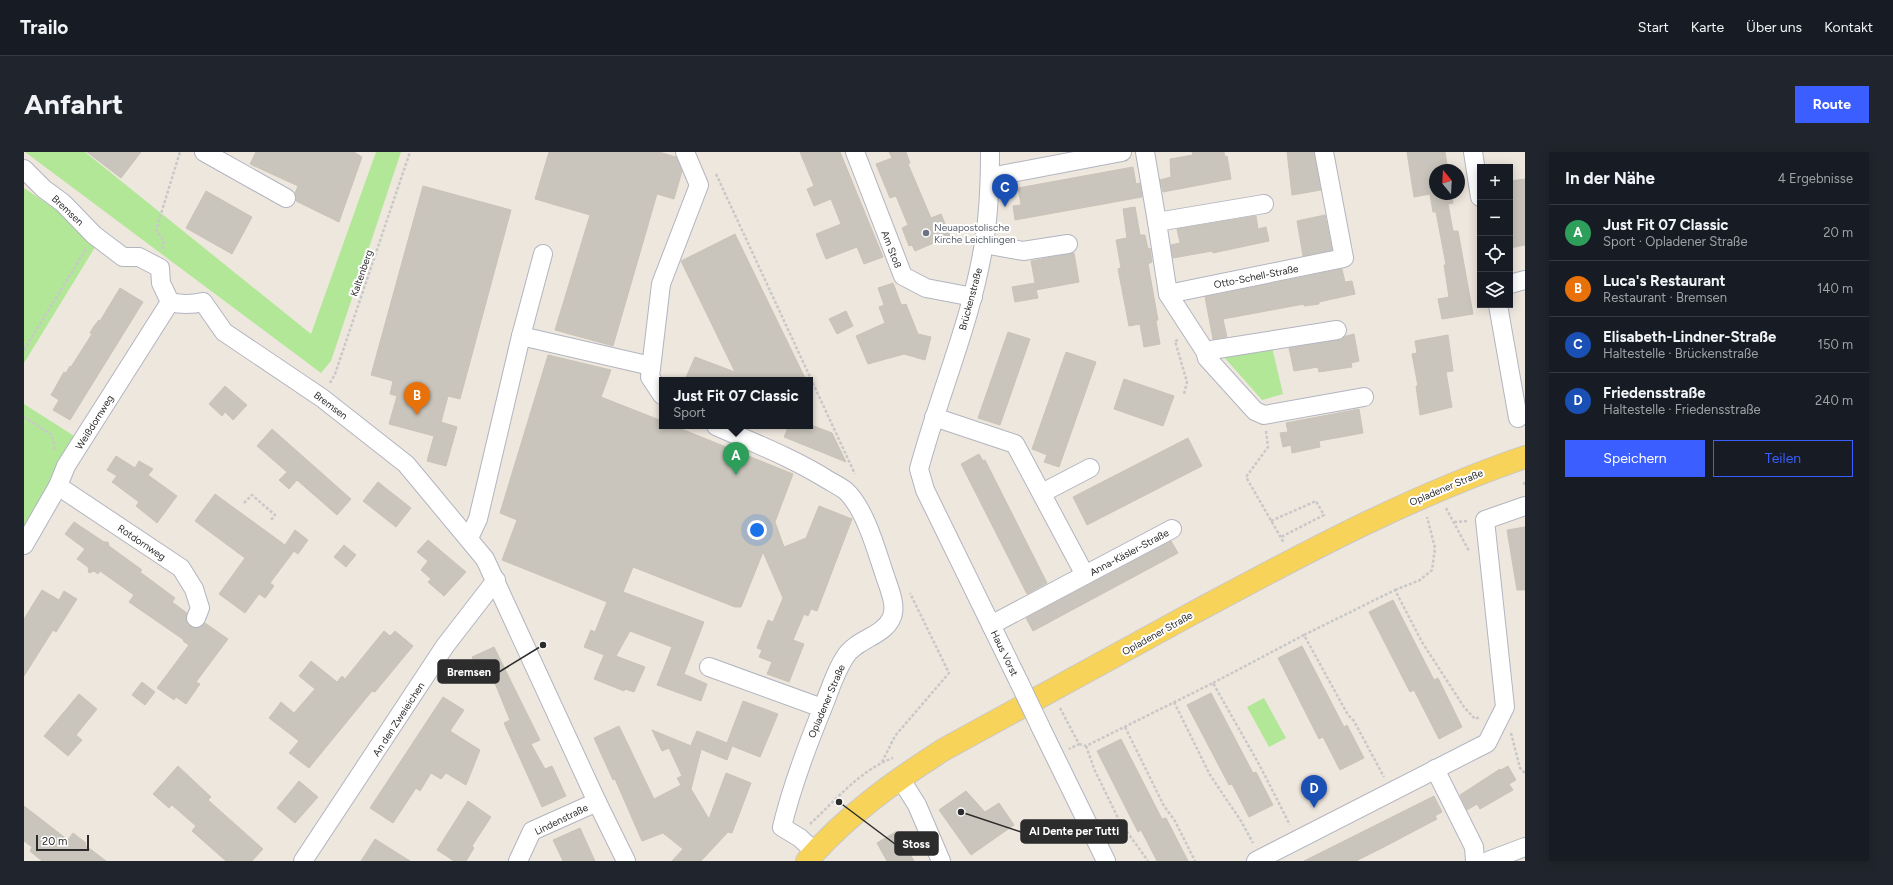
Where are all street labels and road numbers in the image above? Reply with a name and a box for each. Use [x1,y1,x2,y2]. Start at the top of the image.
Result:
street label: Bremsen [49,192,87,229]
street label: Am Stoß [878,229,905,270]
street label: Kaltenberg [347,248,376,298]
street label: Otto-Schell-Straße [1213,262,1300,291]
street label: Brückenstraße [956,266,985,332]
street label: Bremsen [311,388,351,423]
street label: Weißdornweg [72,392,116,452]
street label: Opladener Straße [1407,466,1485,509]
street label: Rotdornweg [115,522,168,563]
street label: Anna-Käsler-Straße [1087,526,1172,579]
street label: Opladener Straße [1120,608,1195,658]
street label: Haus Vorst [988,628,1021,678]
street label: Opladener Straße [805,662,848,740]
street label: An den Zweieichen [370,679,427,759]
street label: Lindenstraße [532,801,591,838]

